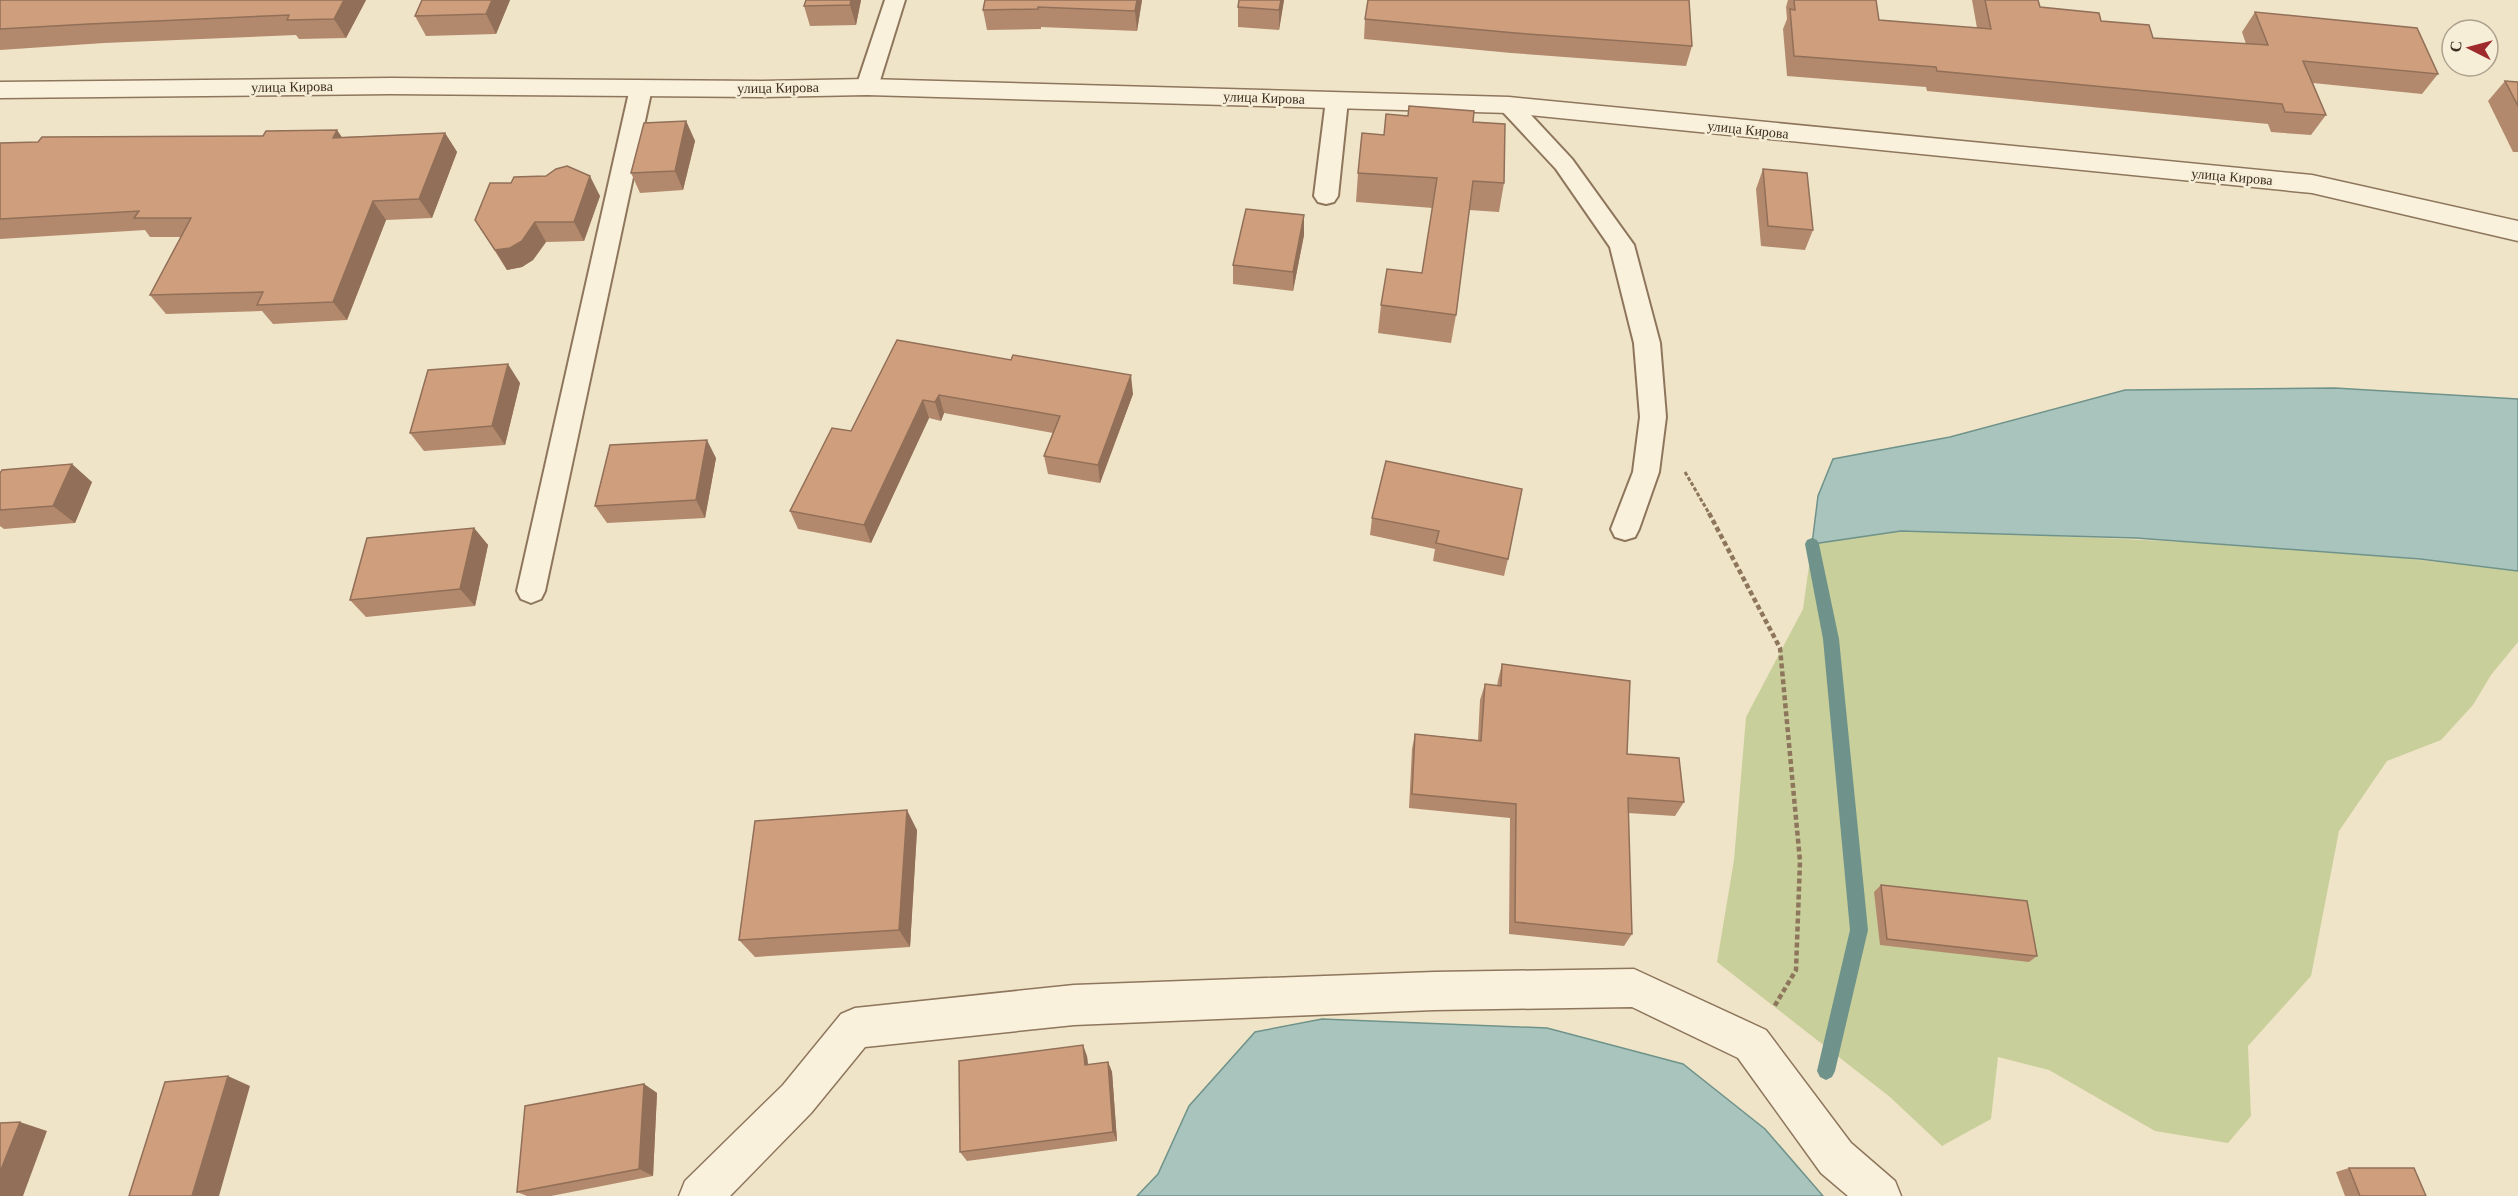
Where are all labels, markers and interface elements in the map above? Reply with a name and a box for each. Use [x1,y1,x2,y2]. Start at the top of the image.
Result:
north arrow [2440,18,2500,78]
text: С [2447,40,2465,53]
street label: улица Кирова [251,79,334,95]
street label: улица Кирова [737,80,820,96]
street label: улица Кирова [1223,89,1306,107]
street label: улица Кирова [1707,118,1790,142]
street label: улица Кирова [2191,166,2274,188]

